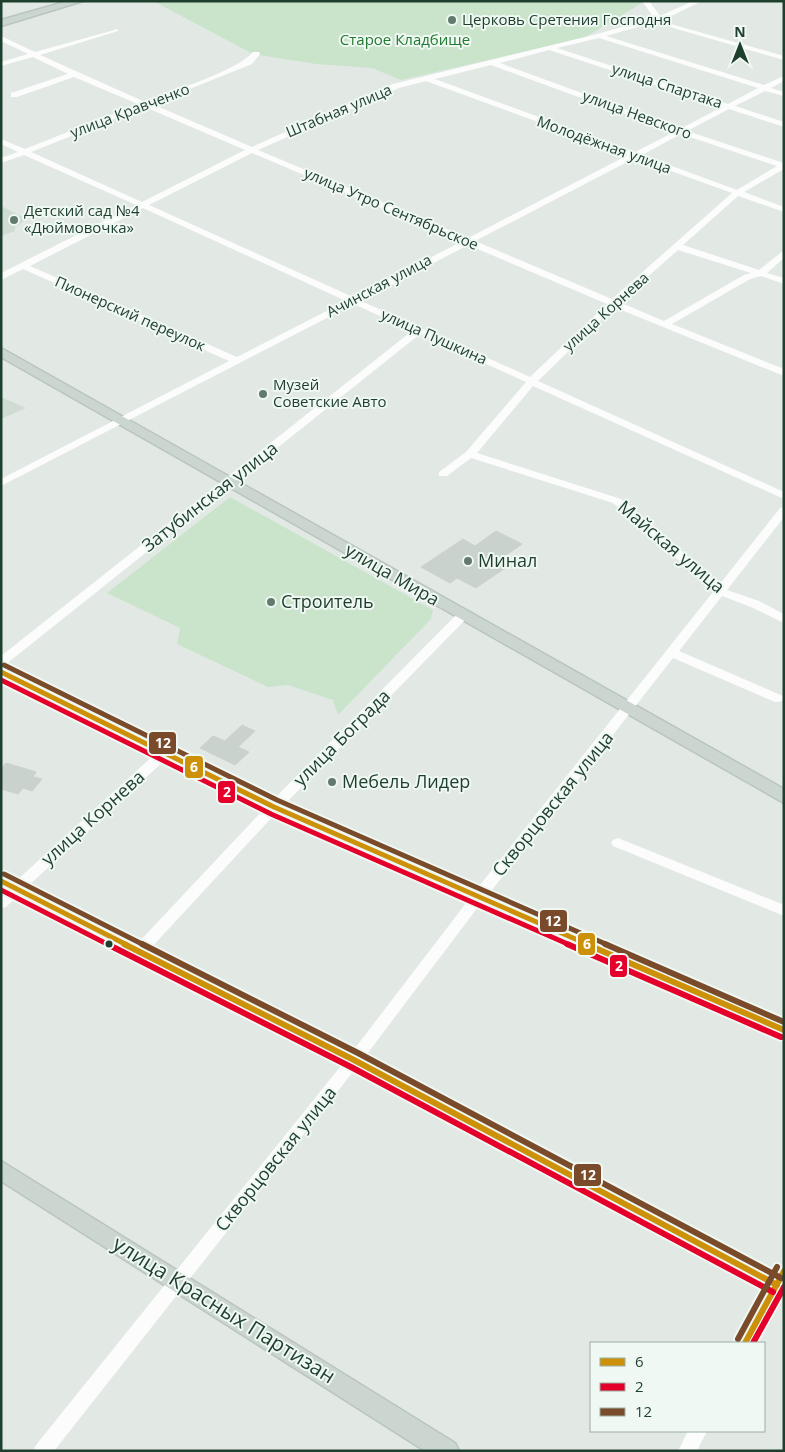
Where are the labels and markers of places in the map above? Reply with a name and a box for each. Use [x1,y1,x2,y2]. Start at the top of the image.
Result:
place label: Церковь Сретения Господня [462,9,671,29]
marker: Церковь Сретения Господня [446,14,458,26]
place label: Детский сад №4 «Дюймовочка» [24,200,140,237]
marker: Детский сад №4 «Дюймовочка» [8,214,20,226]
place label: Музей Советские Авто [273,374,387,411]
marker: Музей Советские Авто [257,388,269,400]
place label: Минал [478,548,537,572]
marker: Минал [462,555,474,567]
place label: Строитель [281,589,374,613]
marker: Строитель [265,596,277,608]
place label: Мебель Лидер [342,769,470,793]
marker: Мебель Лидер [326,776,338,788]
unlabelled marker [104,939,114,949]

